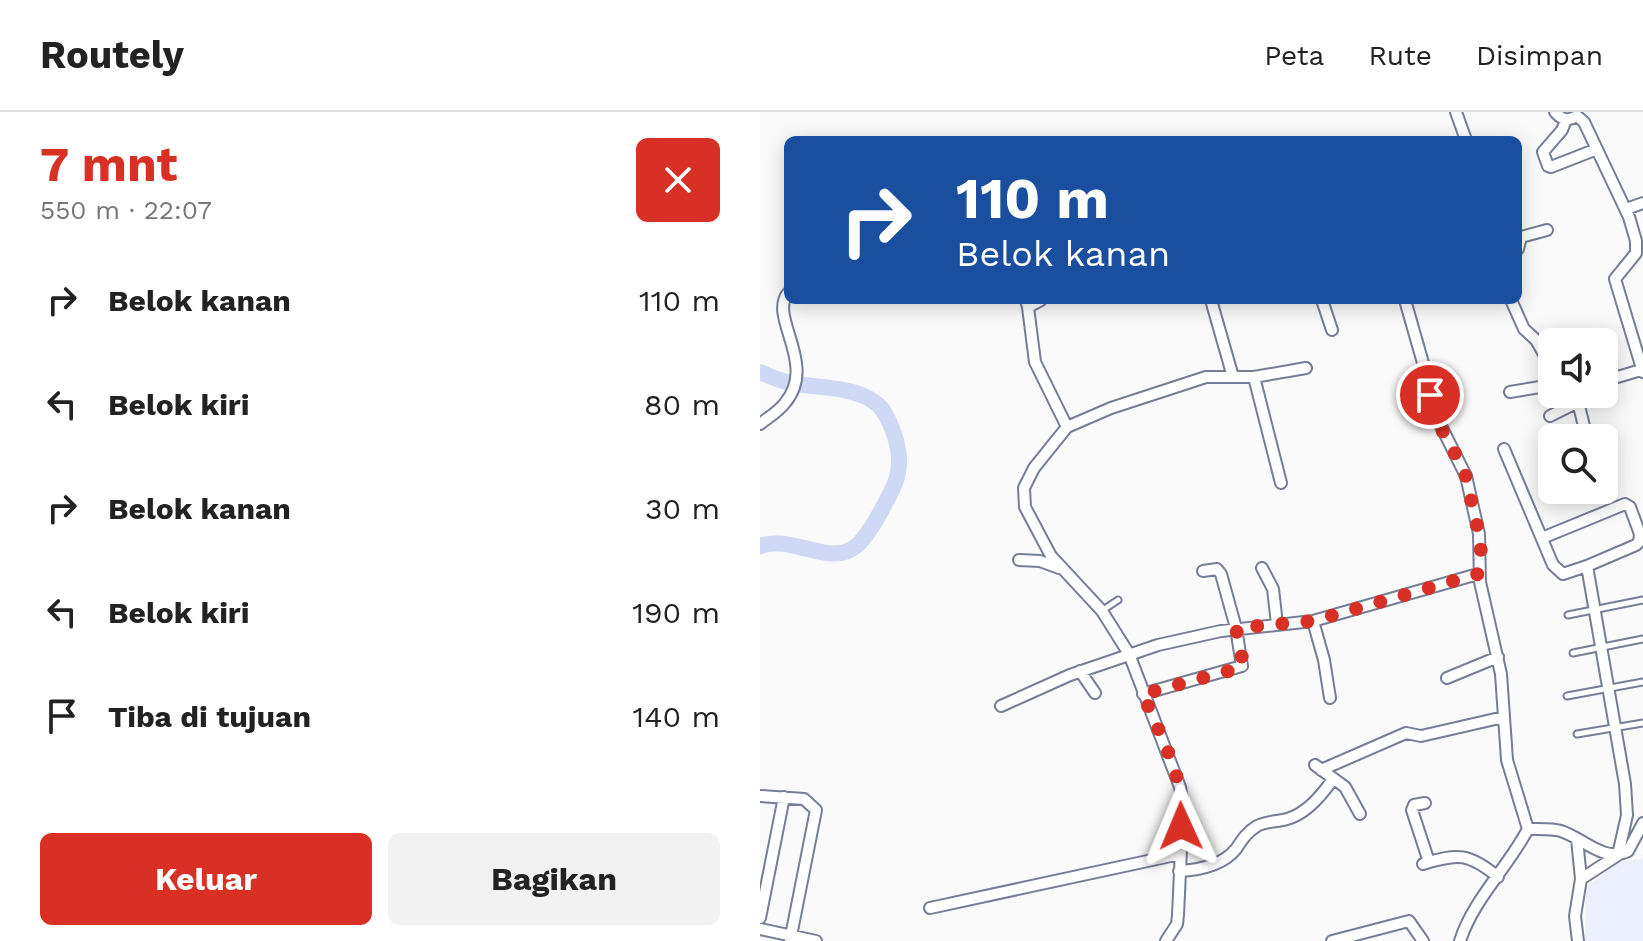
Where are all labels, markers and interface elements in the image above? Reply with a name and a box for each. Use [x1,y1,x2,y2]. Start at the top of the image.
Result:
text: Routely [40,33,184,77]
text: Peta [1264,39,1324,72]
text: Rute [1368,39,1432,72]
text: Disimpan [1476,39,1603,72]
text: 7 mnt [40,136,178,193]
button: close [636,138,720,222]
text: 110 m [956,166,1109,232]
icon: right [824,168,928,272]
text: 550 m · 22:07 [40,195,212,225]
text: Belok kanan [956,233,1170,275]
icon: right [40,278,84,322]
text: Belok kanan [108,283,291,318]
text: 110 m [639,283,720,318]
map controls [1538,328,1618,504]
button: sound [1538,328,1618,408]
pin [1396,361,1464,429]
icon: arrive [1408,373,1452,417]
icon: left [40,382,84,426]
text: Belok kiri [108,387,250,422]
text: 80 m [644,387,720,422]
button: search [1538,424,1618,504]
icon: right [40,486,84,530]
text: Belok kanan [108,491,291,526]
text: 30 m [645,491,720,526]
icon: left [40,590,84,634]
text: Belok kiri [108,595,250,630]
text: 190 m [632,595,720,630]
icon: arrive [40,694,84,738]
text: Tiba di tujuan [108,699,311,734]
text: 140 m [632,699,720,734]
position arrow [1139,784,1223,868]
button: Keluar [40,833,372,925]
button: Bagikan [388,833,720,925]

